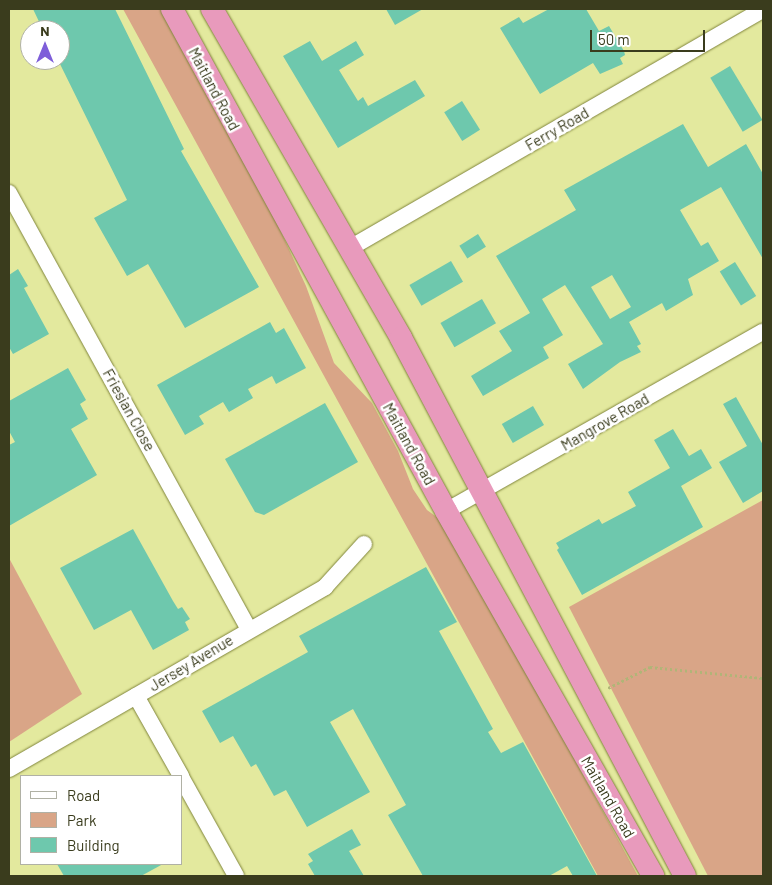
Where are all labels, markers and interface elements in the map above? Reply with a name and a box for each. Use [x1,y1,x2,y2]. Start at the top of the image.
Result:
north arrow [20,20,70,70]
scale bar [592,20,707,52]
text: N [40,22,50,39]
text: 50 m [598,30,630,48]
street label: Maitland Road [185,45,243,133]
street label: Ferry Road [522,104,592,154]
street label: Friesian Close [99,366,159,454]
street label: Mangrove Road [558,390,652,454]
street label: Maitland Road [379,400,439,488]
street label: Jersey Avenue [146,631,236,695]
street label: Maitland Road [577,753,639,841]
legend [20,775,182,865]
text: Road [67,786,100,804]
text: Park [67,811,96,829]
text: Building [67,836,120,854]

